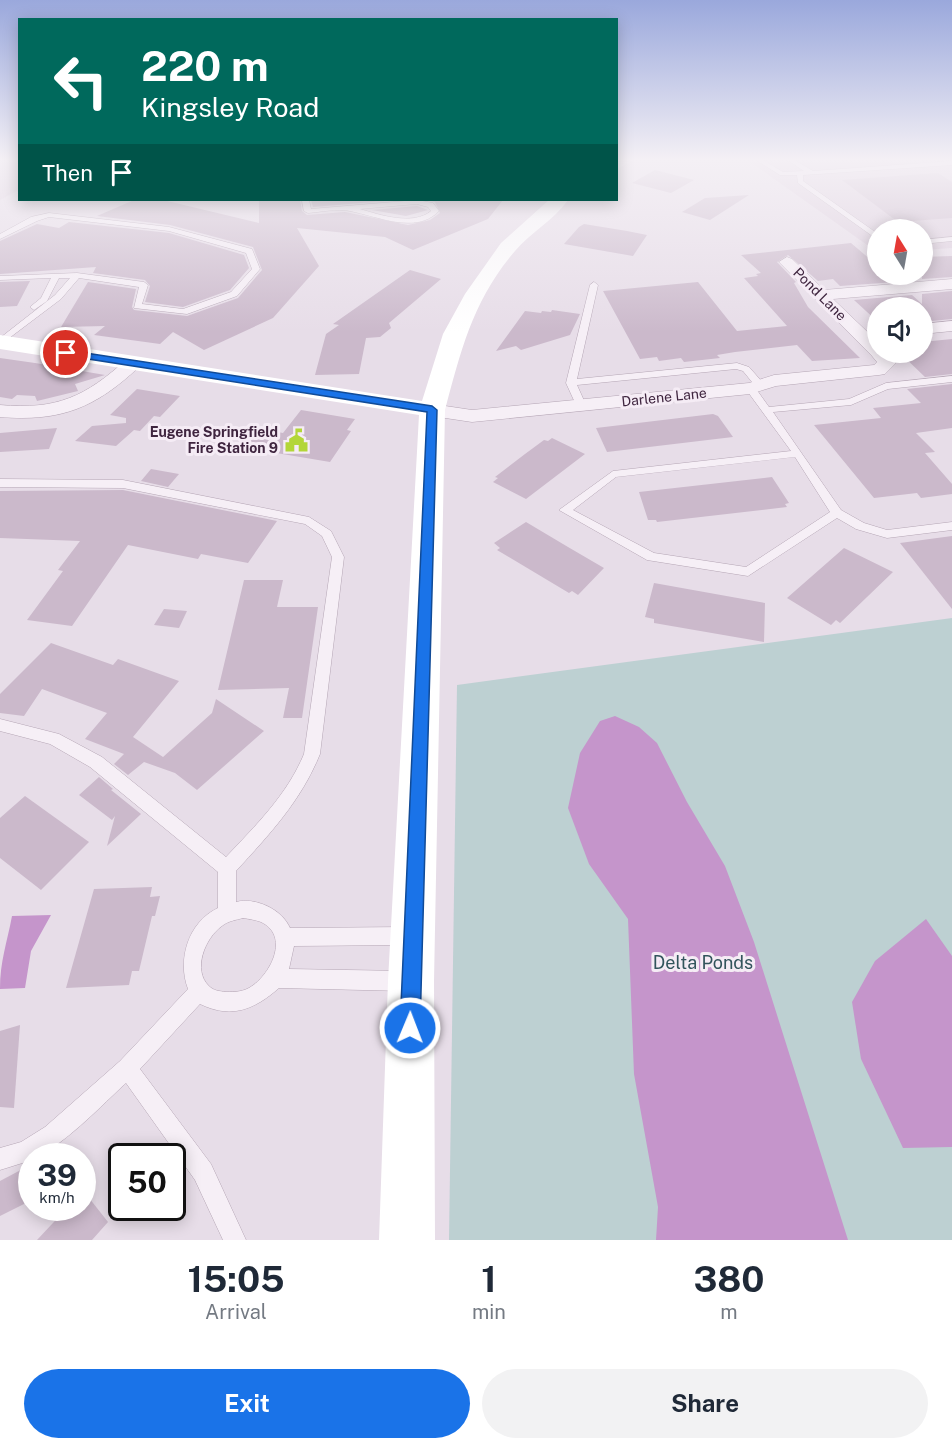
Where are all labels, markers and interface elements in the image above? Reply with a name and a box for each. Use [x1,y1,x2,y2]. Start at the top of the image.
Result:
text: 220 m [141,41,269,90]
icon: left [42,42,120,120]
text: Kingsley Road [141,91,319,123]
icon: arrive [105,156,138,189]
text: Then [42,160,93,186]
north arrow [867,219,933,285]
map controls [867,219,933,363]
street label: Pond Lane [790,264,850,324]
button: sound [867,297,933,363]
pin [40,327,91,378]
icon: arrive [49,336,82,369]
street label: Darlene Lane [621,385,708,409]
place label: Eugene Springfield Fire Station 9 [150,424,278,456]
public building icon: Eugene Springfield Fire Station 9 [283,427,309,453]
park label: Delta Ponds [653,952,753,973]
position arrow [378,996,442,1060]
speed limit sign: 50 [108,1143,186,1221]
text: 39 [37,1157,77,1193]
text: km/h [39,1189,75,1206]
text: 15:05 [188,1258,284,1300]
text: 1 [481,1258,497,1300]
text: 380 [693,1258,764,1300]
text: Arrival [205,1300,267,1324]
text: min [472,1300,506,1324]
text: m [720,1300,738,1324]
button: Exit [24,1369,470,1438]
button: Share [482,1369,928,1438]

